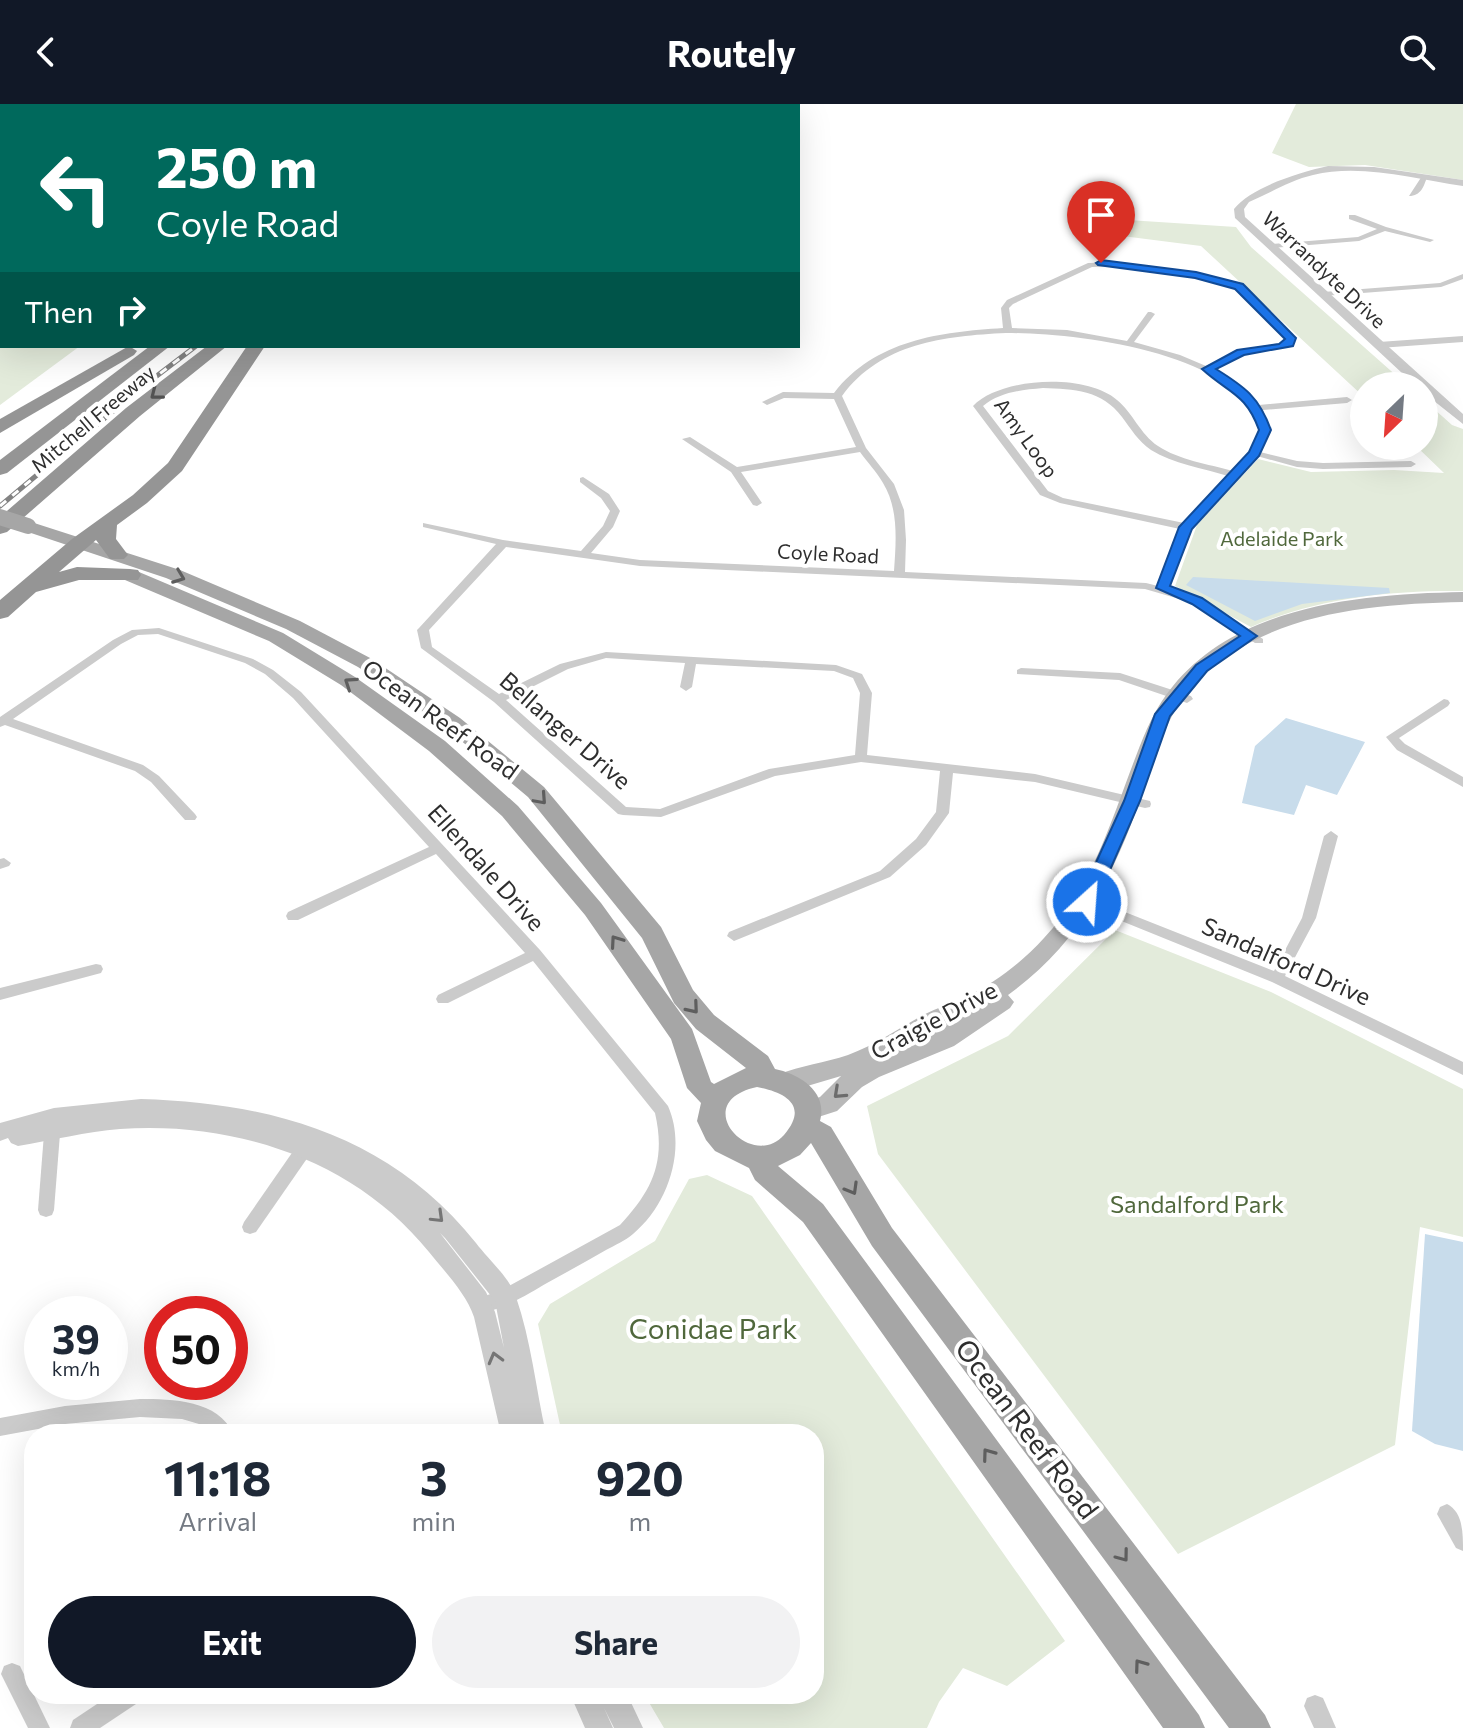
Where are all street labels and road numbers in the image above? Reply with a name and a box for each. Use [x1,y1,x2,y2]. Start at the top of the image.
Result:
street label: Warrandyte Drive [1258,206,1391,333]
street label: Mitchell Freeway [26,359,159,477]
street label: Amy Loop [990,393,1064,482]
street label: Coyle Road [777,538,880,568]
street label: Ocean Reef Road [357,653,524,785]
street label: Bellanger Drive [494,665,637,795]
street label: Ellendale Drive [423,798,552,936]
street label: Sandalford Drive [1198,910,1376,1011]
street label: Craigie Drive [865,974,1001,1065]
street label: Ocean Reef Road [949,1332,1107,1525]

